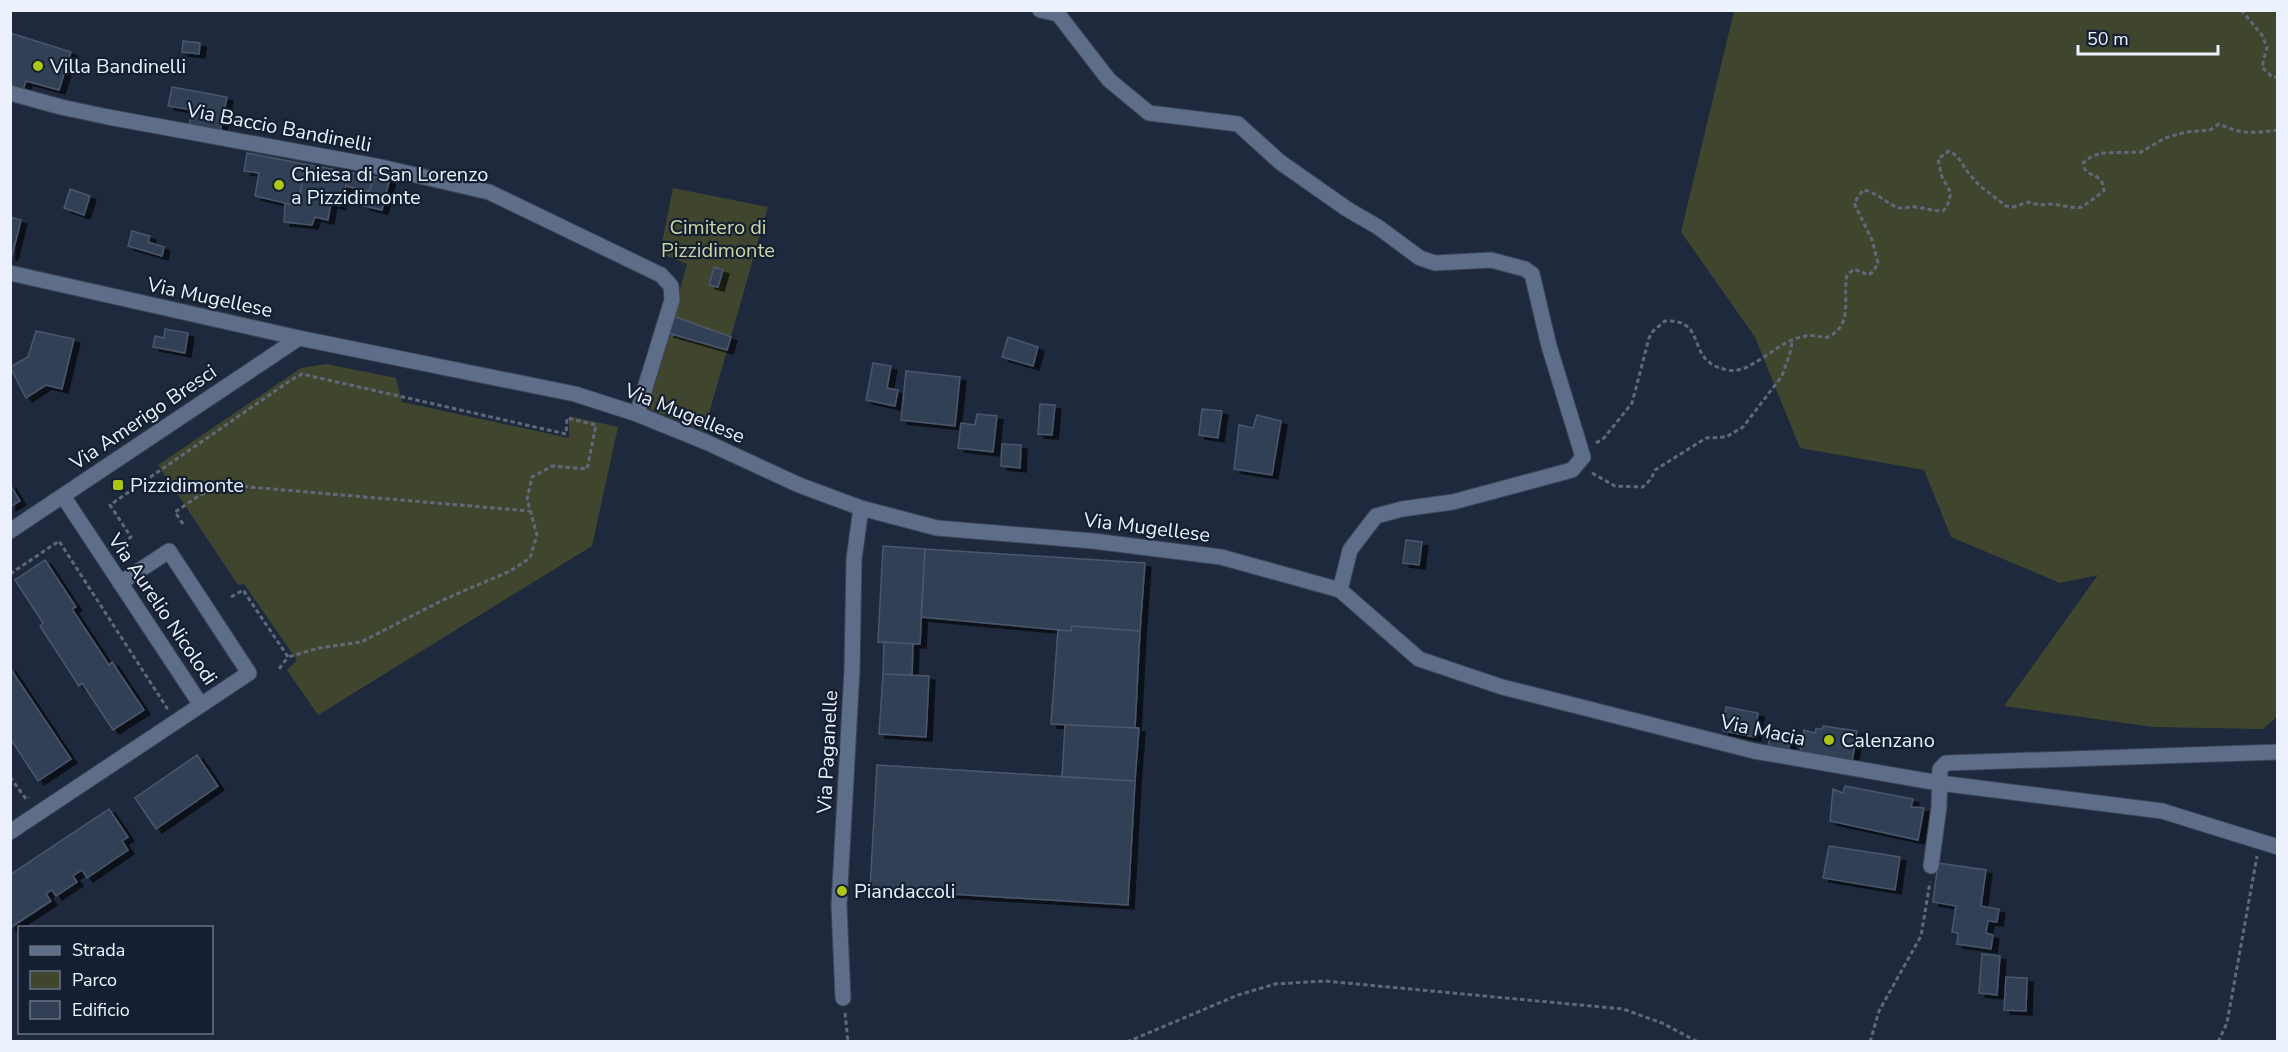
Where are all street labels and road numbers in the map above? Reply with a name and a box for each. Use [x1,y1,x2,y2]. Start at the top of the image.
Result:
street label: Via Baccio Bandinelli [183,96,374,159]
street label: Via Mugellese [144,271,275,324]
street label: Via Amerigo Bresci [64,358,222,477]
street label: Via Mugellese [620,377,749,450]
street label: Via Mugellese [1081,506,1212,549]
street label: Via Aurelio Nicolodi [101,527,223,690]
street label: Via Paganelle [811,690,844,815]
street label: Via Macia [1717,708,1808,753]

